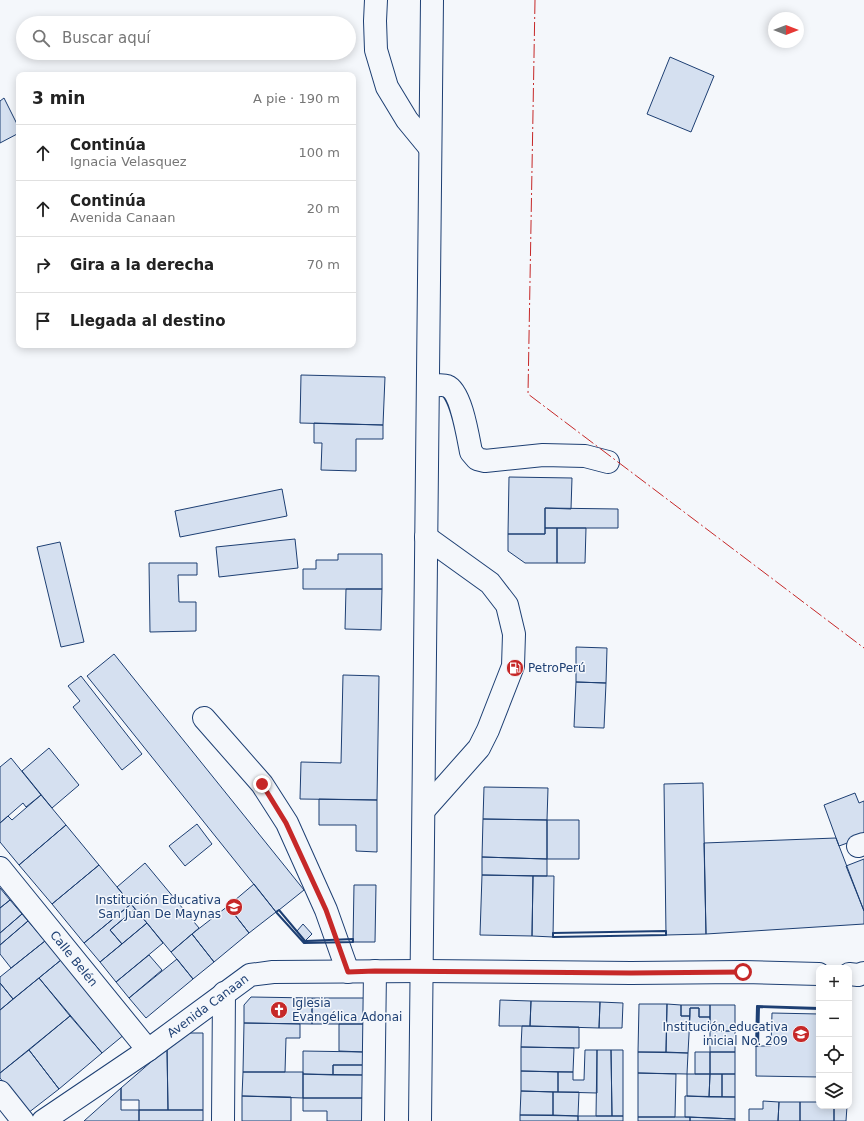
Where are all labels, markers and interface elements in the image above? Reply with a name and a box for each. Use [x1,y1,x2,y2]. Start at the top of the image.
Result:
north arrow [768,12,804,48]
search box [16,16,356,60]
icon: search [30,27,52,49]
text: Buscar aquí [62,29,150,47]
text: 3 min [32,88,85,108]
text: A pie · 190 m [253,91,340,106]
text: Continúa [70,136,146,154]
icon: ahead [32,142,54,164]
text: 100 m [298,145,340,160]
text: Ignacia Velasquez [70,154,187,169]
text: Continúa [70,192,146,210]
icon: ahead [32,198,54,220]
text: 20 m [307,201,340,216]
text: Avenida Canaan [70,210,175,225]
icon: right [32,254,54,276]
text: Gira a la derecha [70,256,214,274]
text: 70 m [307,257,340,272]
icon: arrive [32,310,54,332]
text: Llegada al destino [70,312,225,330]
fuel station icon: PetroPerú [505,658,525,678]
place label: PetroPerú [528,661,586,675]
route end [253,775,271,793]
place label: Institución Educativa San Juan De Maynas [95,893,221,921]
school or university icon: Institución Educativa San Juan De Maynas [224,897,244,917]
street label: Calle Belén [47,928,101,989]
route start [734,963,752,981]
map controls [816,965,852,1109]
button: + [816,965,852,1001]
street label: Avenida Canaan [164,972,251,1041]
place label: Iglesia Evangélica Adonai [292,996,402,1024]
church icon: Iglesia Evangélica Adonai [269,1000,289,1020]
button: − [816,1001,852,1037]
place label: Institución educativa inicial No. 209 [663,1020,788,1048]
school or university icon: Institución educativa inicial No. 209 [791,1024,811,1044]
button: locate [816,1037,852,1073]
button: layers [816,1073,852,1109]

